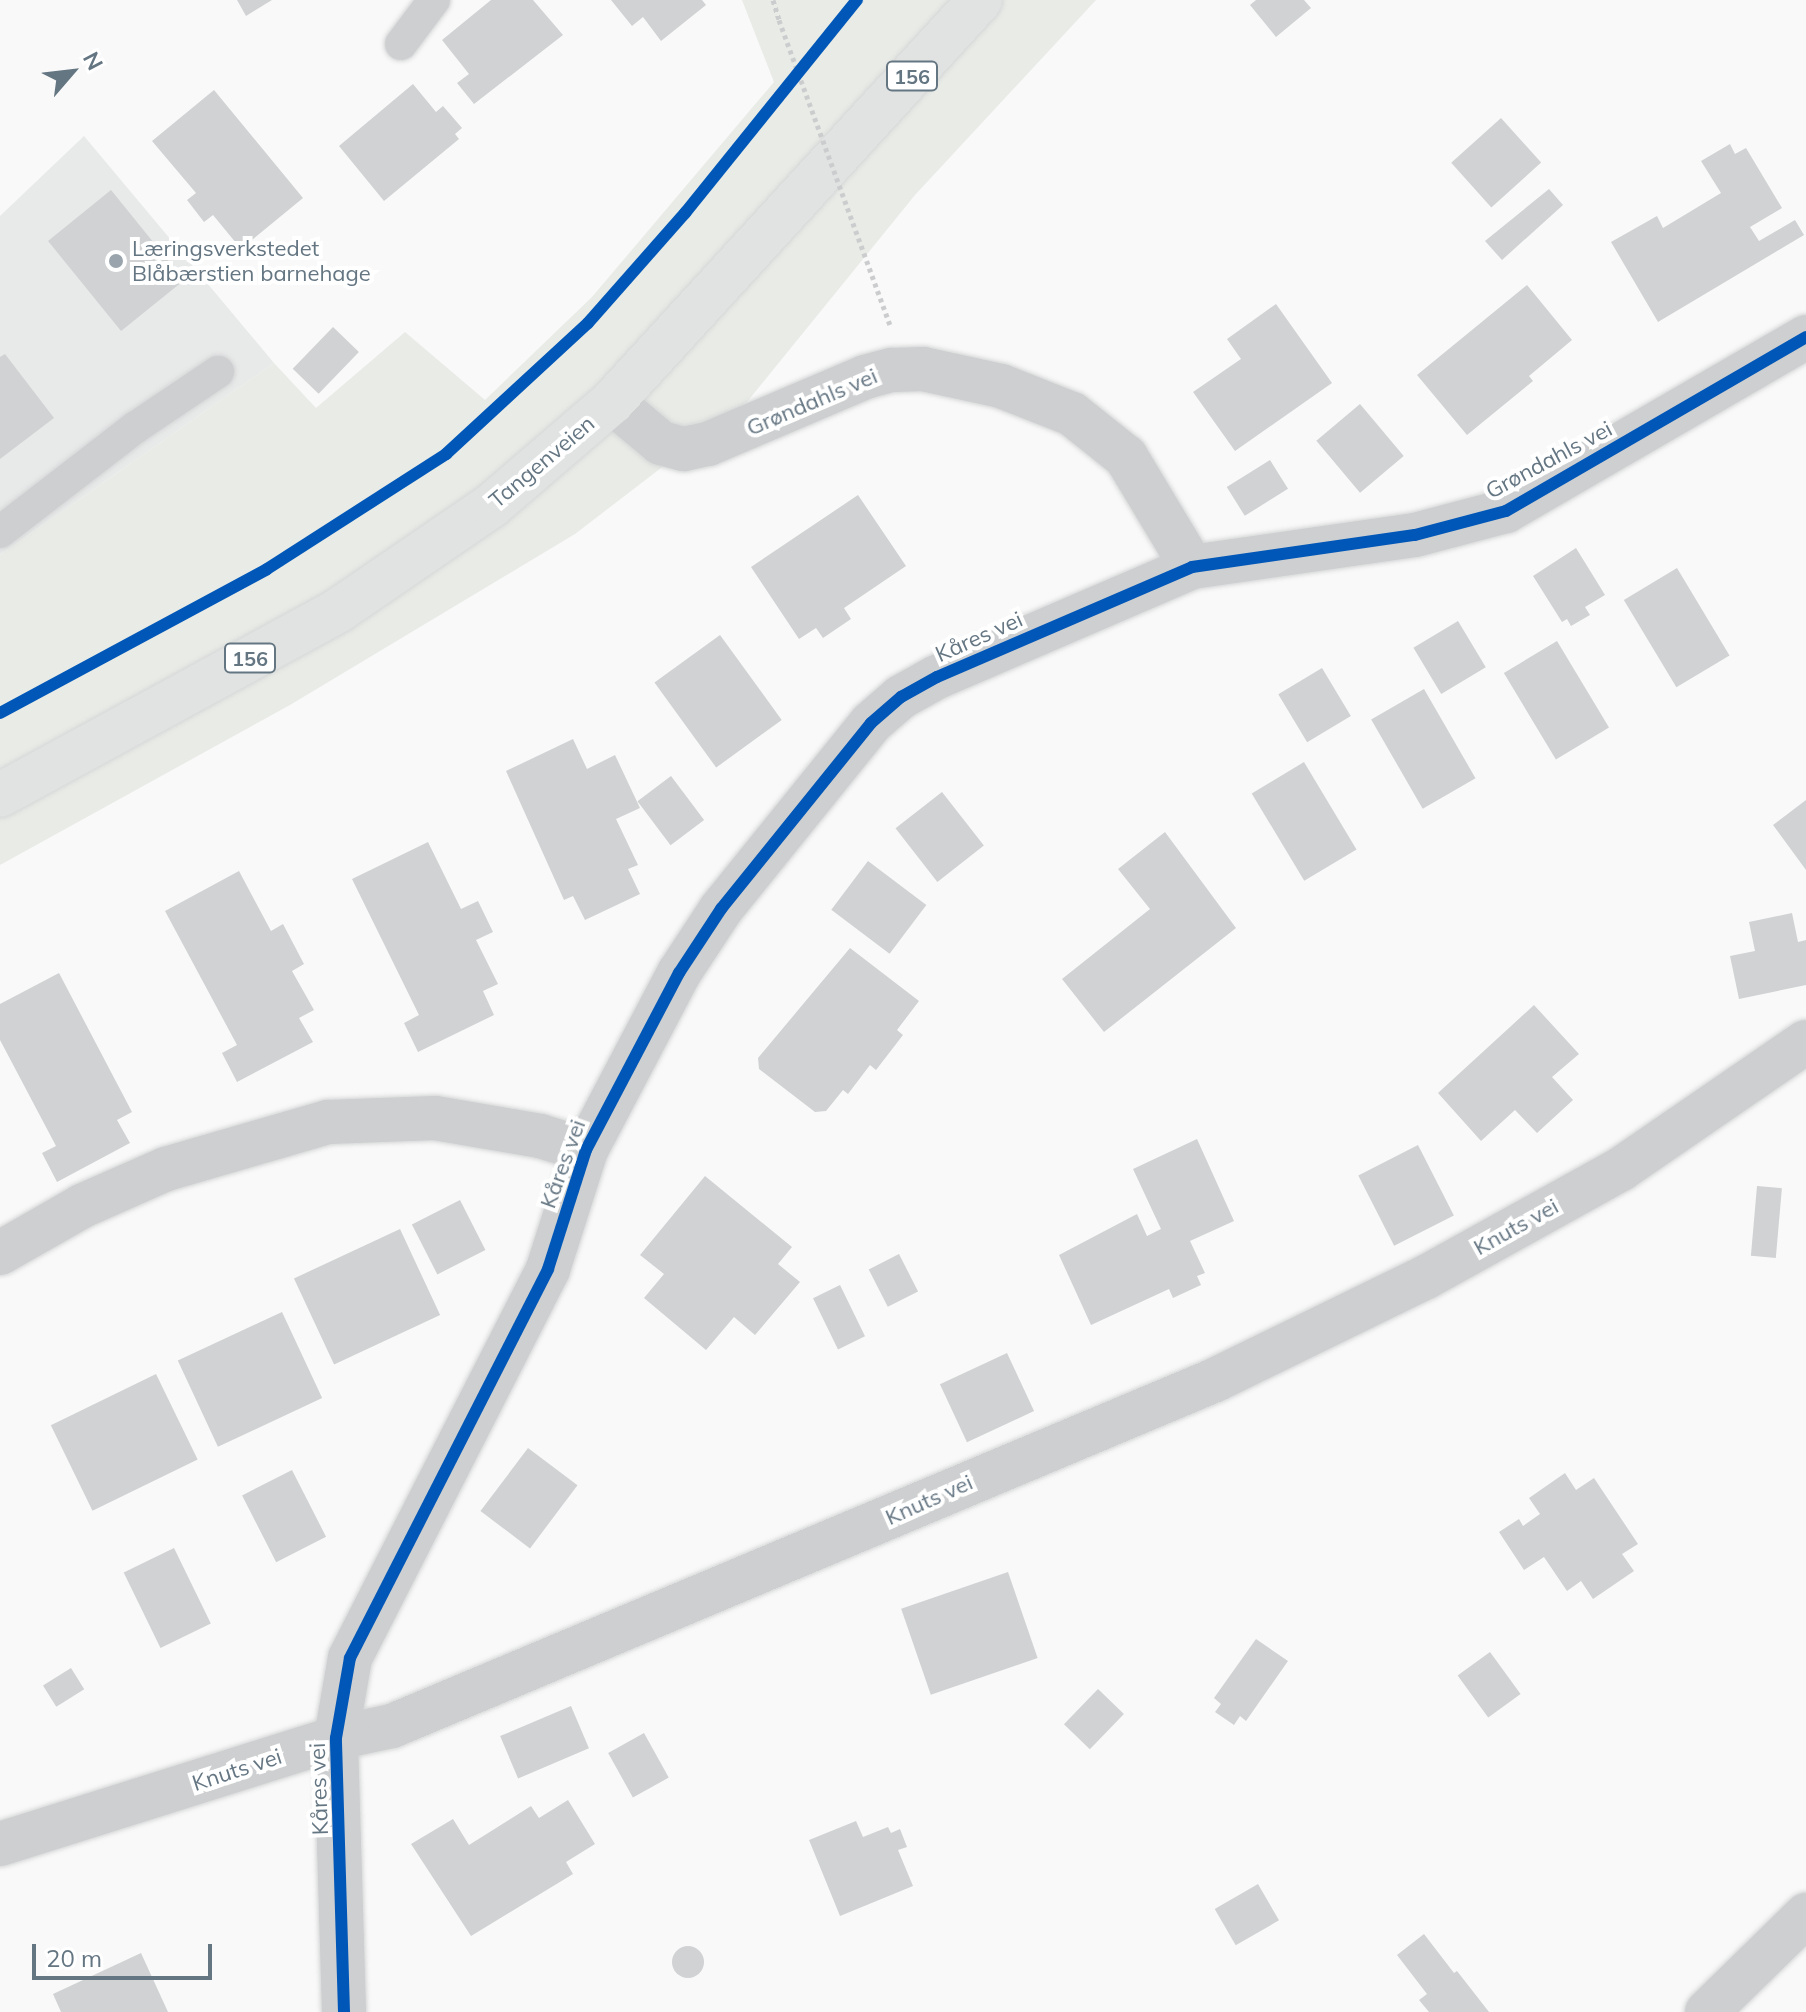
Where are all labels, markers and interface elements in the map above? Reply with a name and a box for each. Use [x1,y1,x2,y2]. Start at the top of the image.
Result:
north arrow [32,32,112,112]
text: N [77,47,109,75]
road number: 156 [886,60,938,92]
place label: Læringsverkstedet Blåbærstien barnehage [132,235,371,286]
marker: Læringsverkstedet Blåbærstien barnehage [107,252,125,270]
street label: Grøndahls vei [743,363,881,441]
street label: Tangenveien [484,410,600,514]
street label: Grøndahls vei [1481,416,1617,504]
street label: Kåres vei [931,606,1027,668]
road number: 156 [224,642,276,674]
street label: Kåres vei [535,1116,591,1212]
street label: Knuts vei [1469,1193,1563,1261]
street label: Knuts vei [881,1469,977,1531]
street label: Kåres vei [304,1742,334,1836]
street label: Knuts vei [189,1743,285,1797]
scale bar [36,1928,216,1978]
text: 20 m [46,1943,102,1973]

